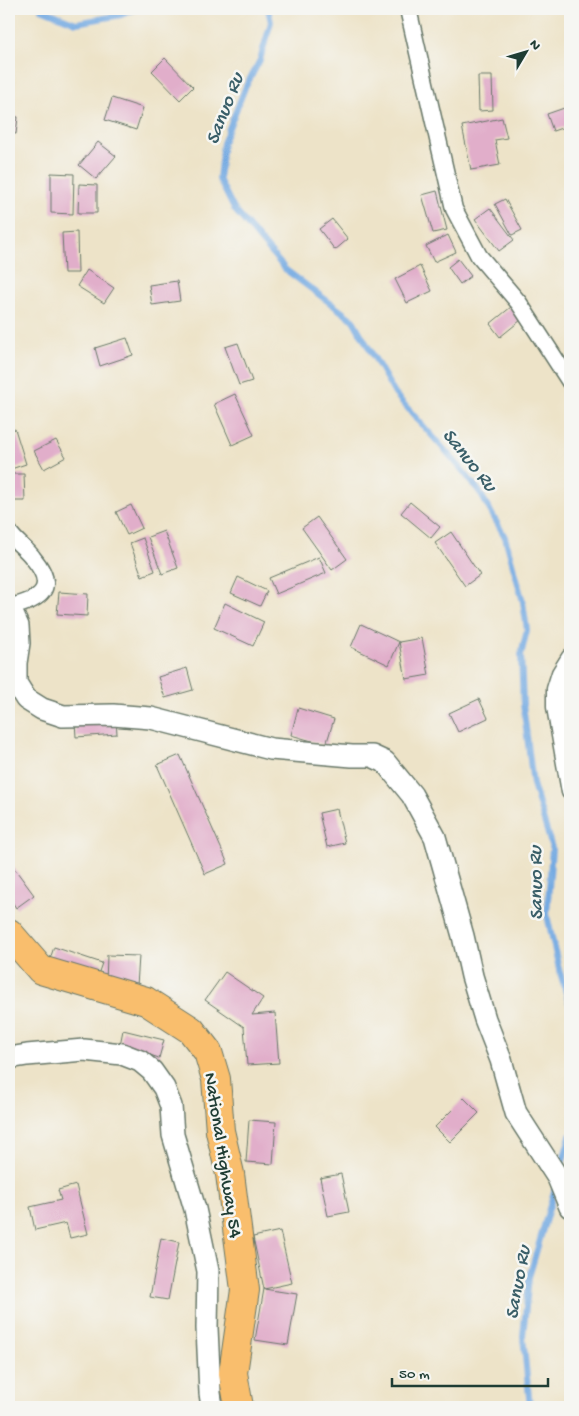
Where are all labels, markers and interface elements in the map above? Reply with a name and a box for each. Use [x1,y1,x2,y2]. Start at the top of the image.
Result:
north arrow [502,28,552,78]
text: N [525,37,544,54]
water label: Sanuo Ru [202,69,251,148]
water label: Sanuo Ru [436,425,502,499]
water label: Sanuo Ru [525,844,550,920]
street label: National Highway 54 [197,1071,246,1240]
water label: Sanuo Ru [502,1242,537,1321]
scale bar [392,1356,548,1388]
text: 50 m [399,1366,430,1384]

